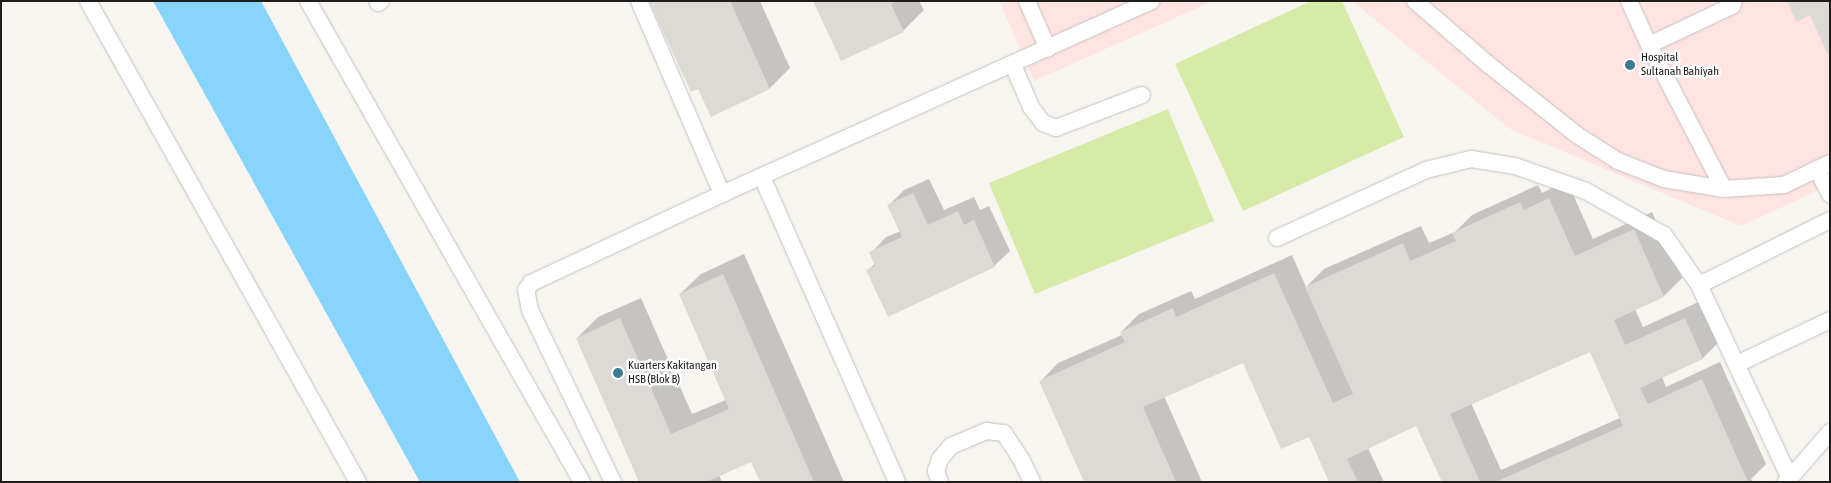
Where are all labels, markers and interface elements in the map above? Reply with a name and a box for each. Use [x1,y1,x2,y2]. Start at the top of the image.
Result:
place label: Hospital Sultanah Bahiyah [1641,51,1719,79]
marker: Hospital Sultanah Bahiyah [1623,58,1637,72]
place label: Kuarters Kakitangan HSB (Blok B) [628,359,717,387]
marker: Kuarters Kakitangan HSB (Blok B) [612,367,624,379]

